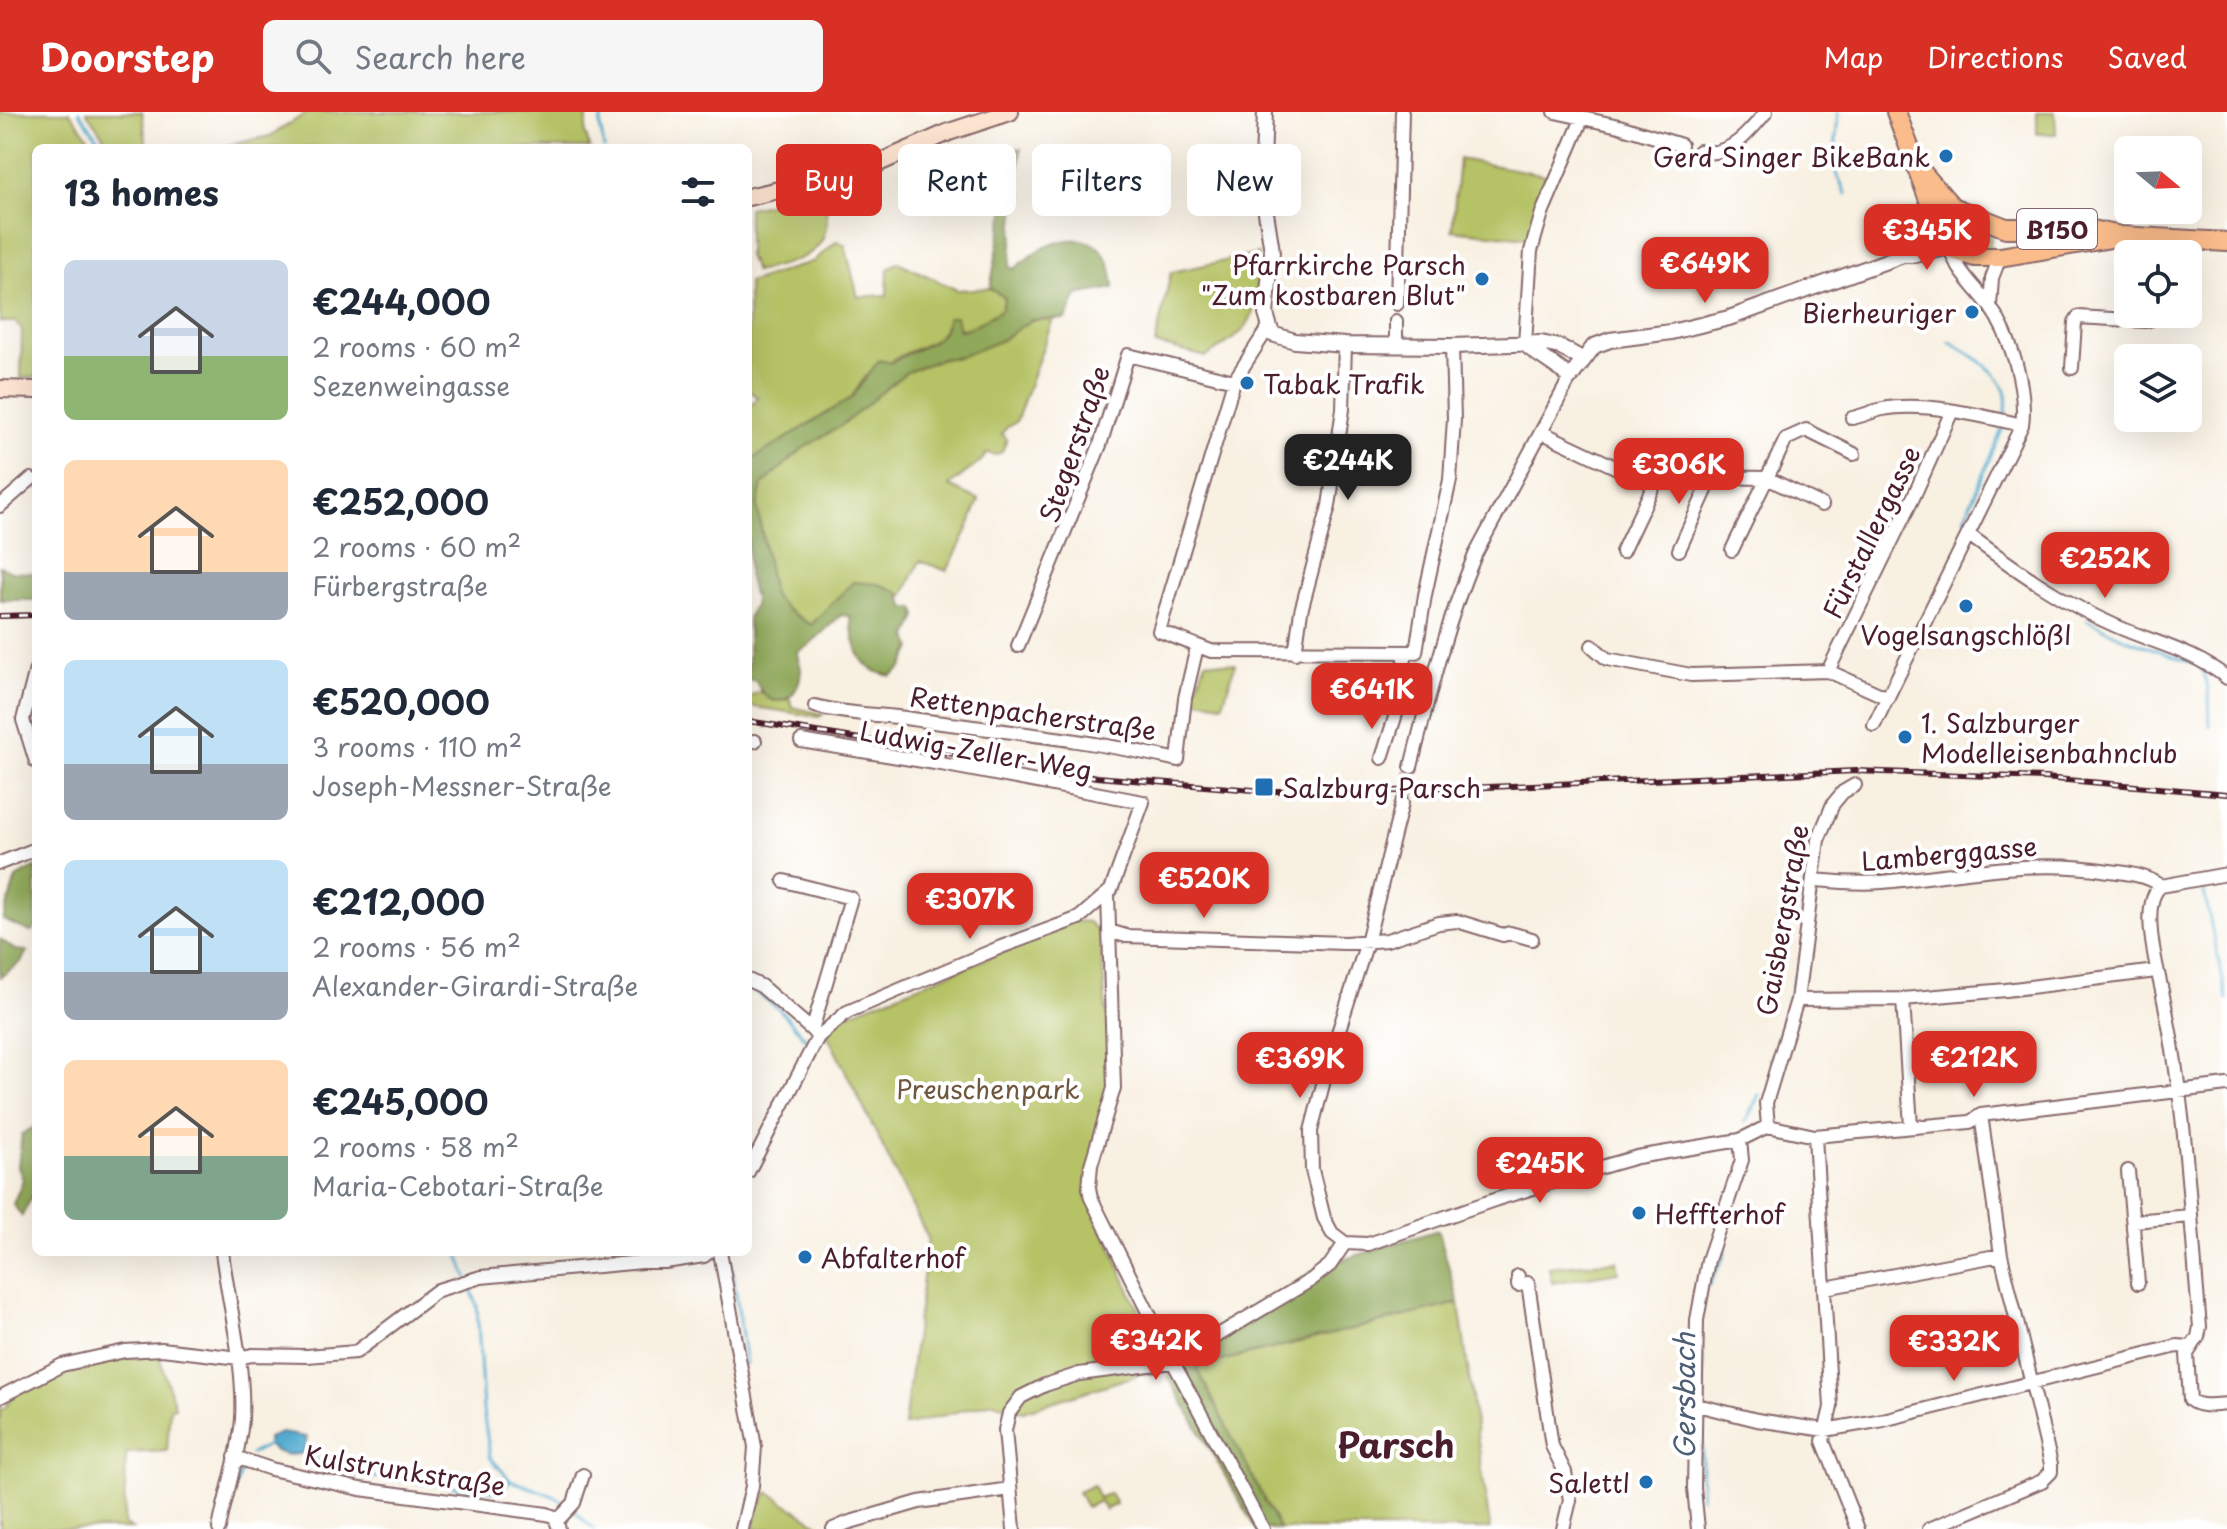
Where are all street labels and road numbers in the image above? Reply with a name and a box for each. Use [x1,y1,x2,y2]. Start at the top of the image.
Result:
road number: B150 [2017,209,2097,249]
street label: Stegerstraße [1029,360,1119,528]
street label: Fürstallergasse [1812,439,1930,625]
street label: Rettenpacherstraße [907,676,1159,750]
street label: Ludwig-Zeller-Weg [857,710,1095,790]
street label: Gaisbergstraße [1746,822,1818,1018]
street label: Lamberggasse [1860,826,2038,880]
street label: Kulstrunkstraße [302,1435,508,1505]

